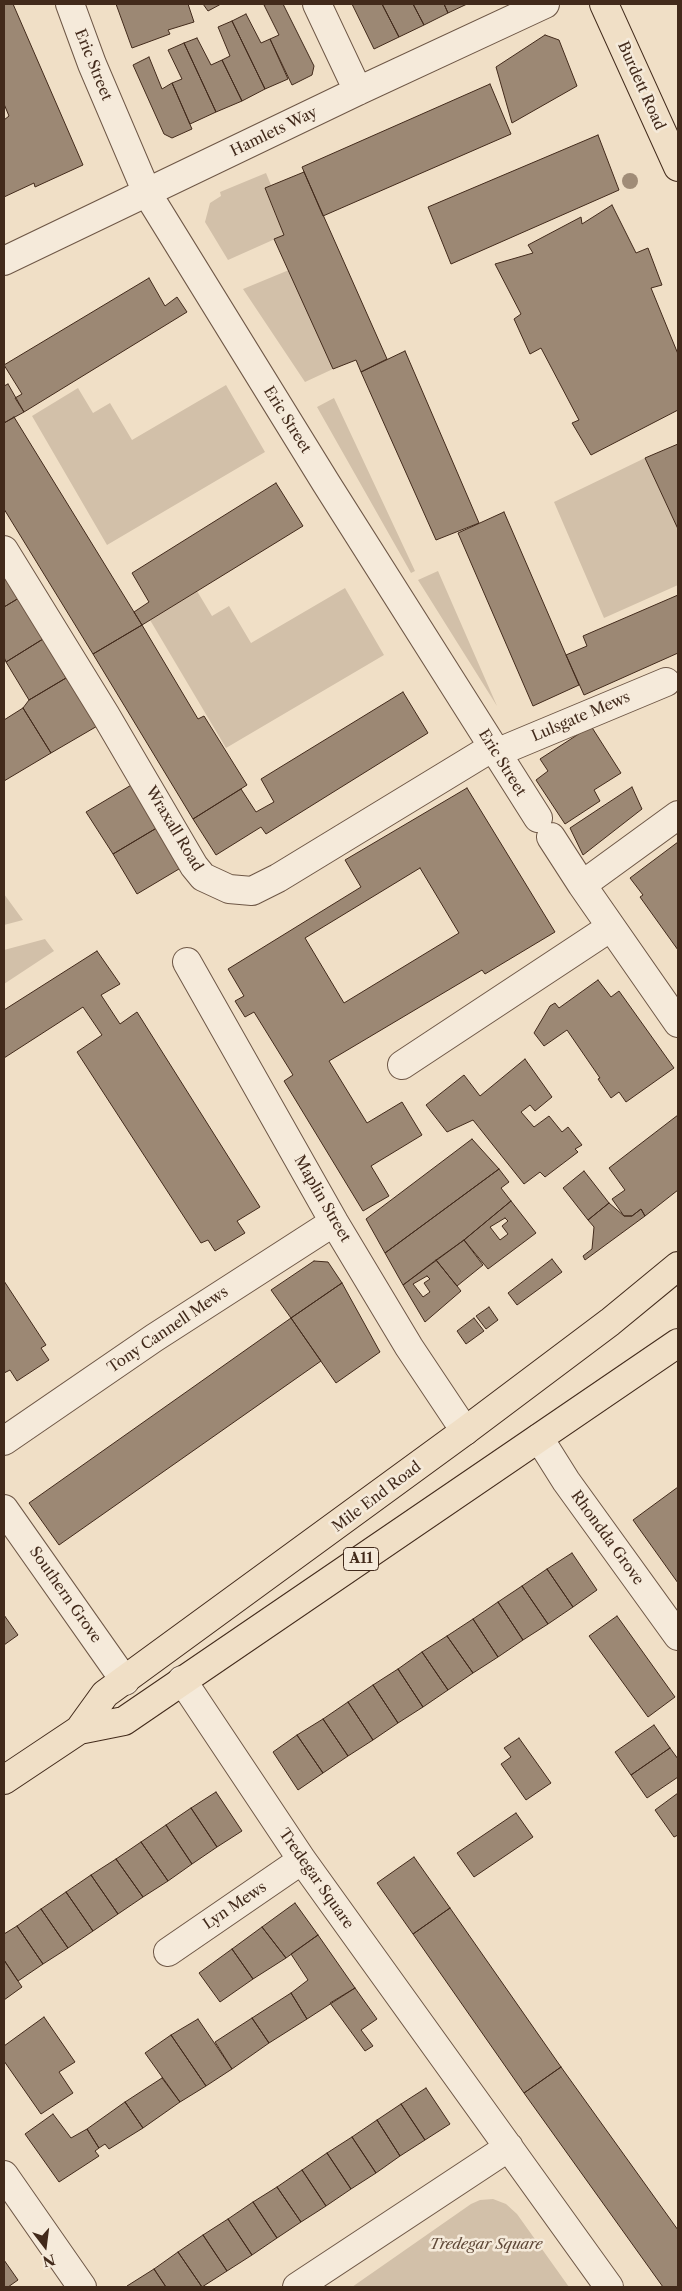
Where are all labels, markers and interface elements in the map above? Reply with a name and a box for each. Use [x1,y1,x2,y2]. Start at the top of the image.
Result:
street label: Eric Street [70,27,116,103]
street label: Burdett Road [613,39,669,133]
street label: Hamlets Way [228,103,320,161]
street label: Eric Street [259,383,315,457]
street label: Lulsgate Mews [529,688,633,746]
street label: Eric Street [474,726,530,800]
street label: Wraxall Road [142,783,206,875]
street label: Maplin Street [290,1152,354,1246]
street label: Tony Cannell Mews [104,1283,232,1377]
street label: Mile End Road [329,1458,425,1536]
street label: Rhondda Grove [567,1487,647,1589]
street label: Southern Grove [25,1543,105,1647]
road number: A11 [344,1548,378,1570]
street label: Tredegar Square [275,1825,357,1933]
street label: Lyn Mews [200,1878,270,1934]
north arrow [20,2221,70,2271]
park label: Tredegar Square [429,2236,543,2254]
text: N [41,2250,57,2271]

